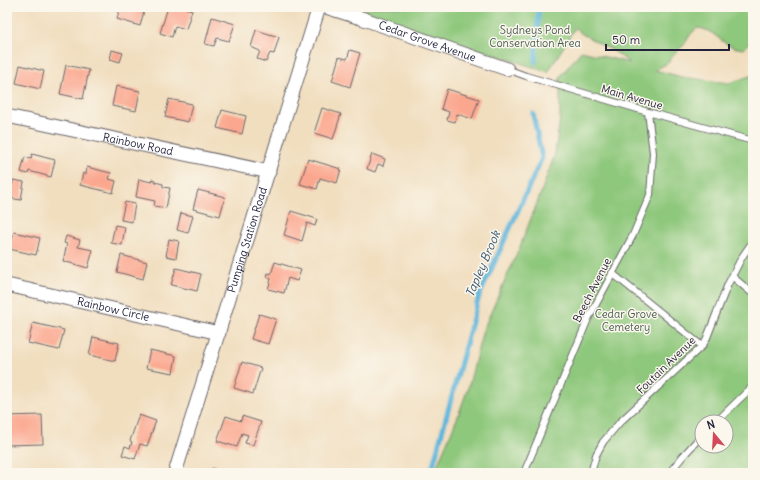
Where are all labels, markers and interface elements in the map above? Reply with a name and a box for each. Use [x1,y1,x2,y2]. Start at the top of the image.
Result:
street label: Cedar Grove Avenue [377,18,478,65]
park label: Sydneys Pond Conservation Area [489,23,581,50]
scale bar [606,26,729,52]
text: 50 m [612,32,641,47]
street label: Main Avenue [600,82,664,112]
street label: Rainbow Road [102,130,175,158]
street label: Pumping Station Road [224,185,270,294]
water label: Tapley Brook [462,228,504,299]
street label: Beech Avenue [570,255,614,325]
street label: Rainbow Circle [76,294,151,324]
park label: Cedar Grove Cemetery [595,307,657,334]
street label: Foutain Avenue [634,333,698,397]
north arrow [694,414,734,454]
text: N [705,417,717,432]

